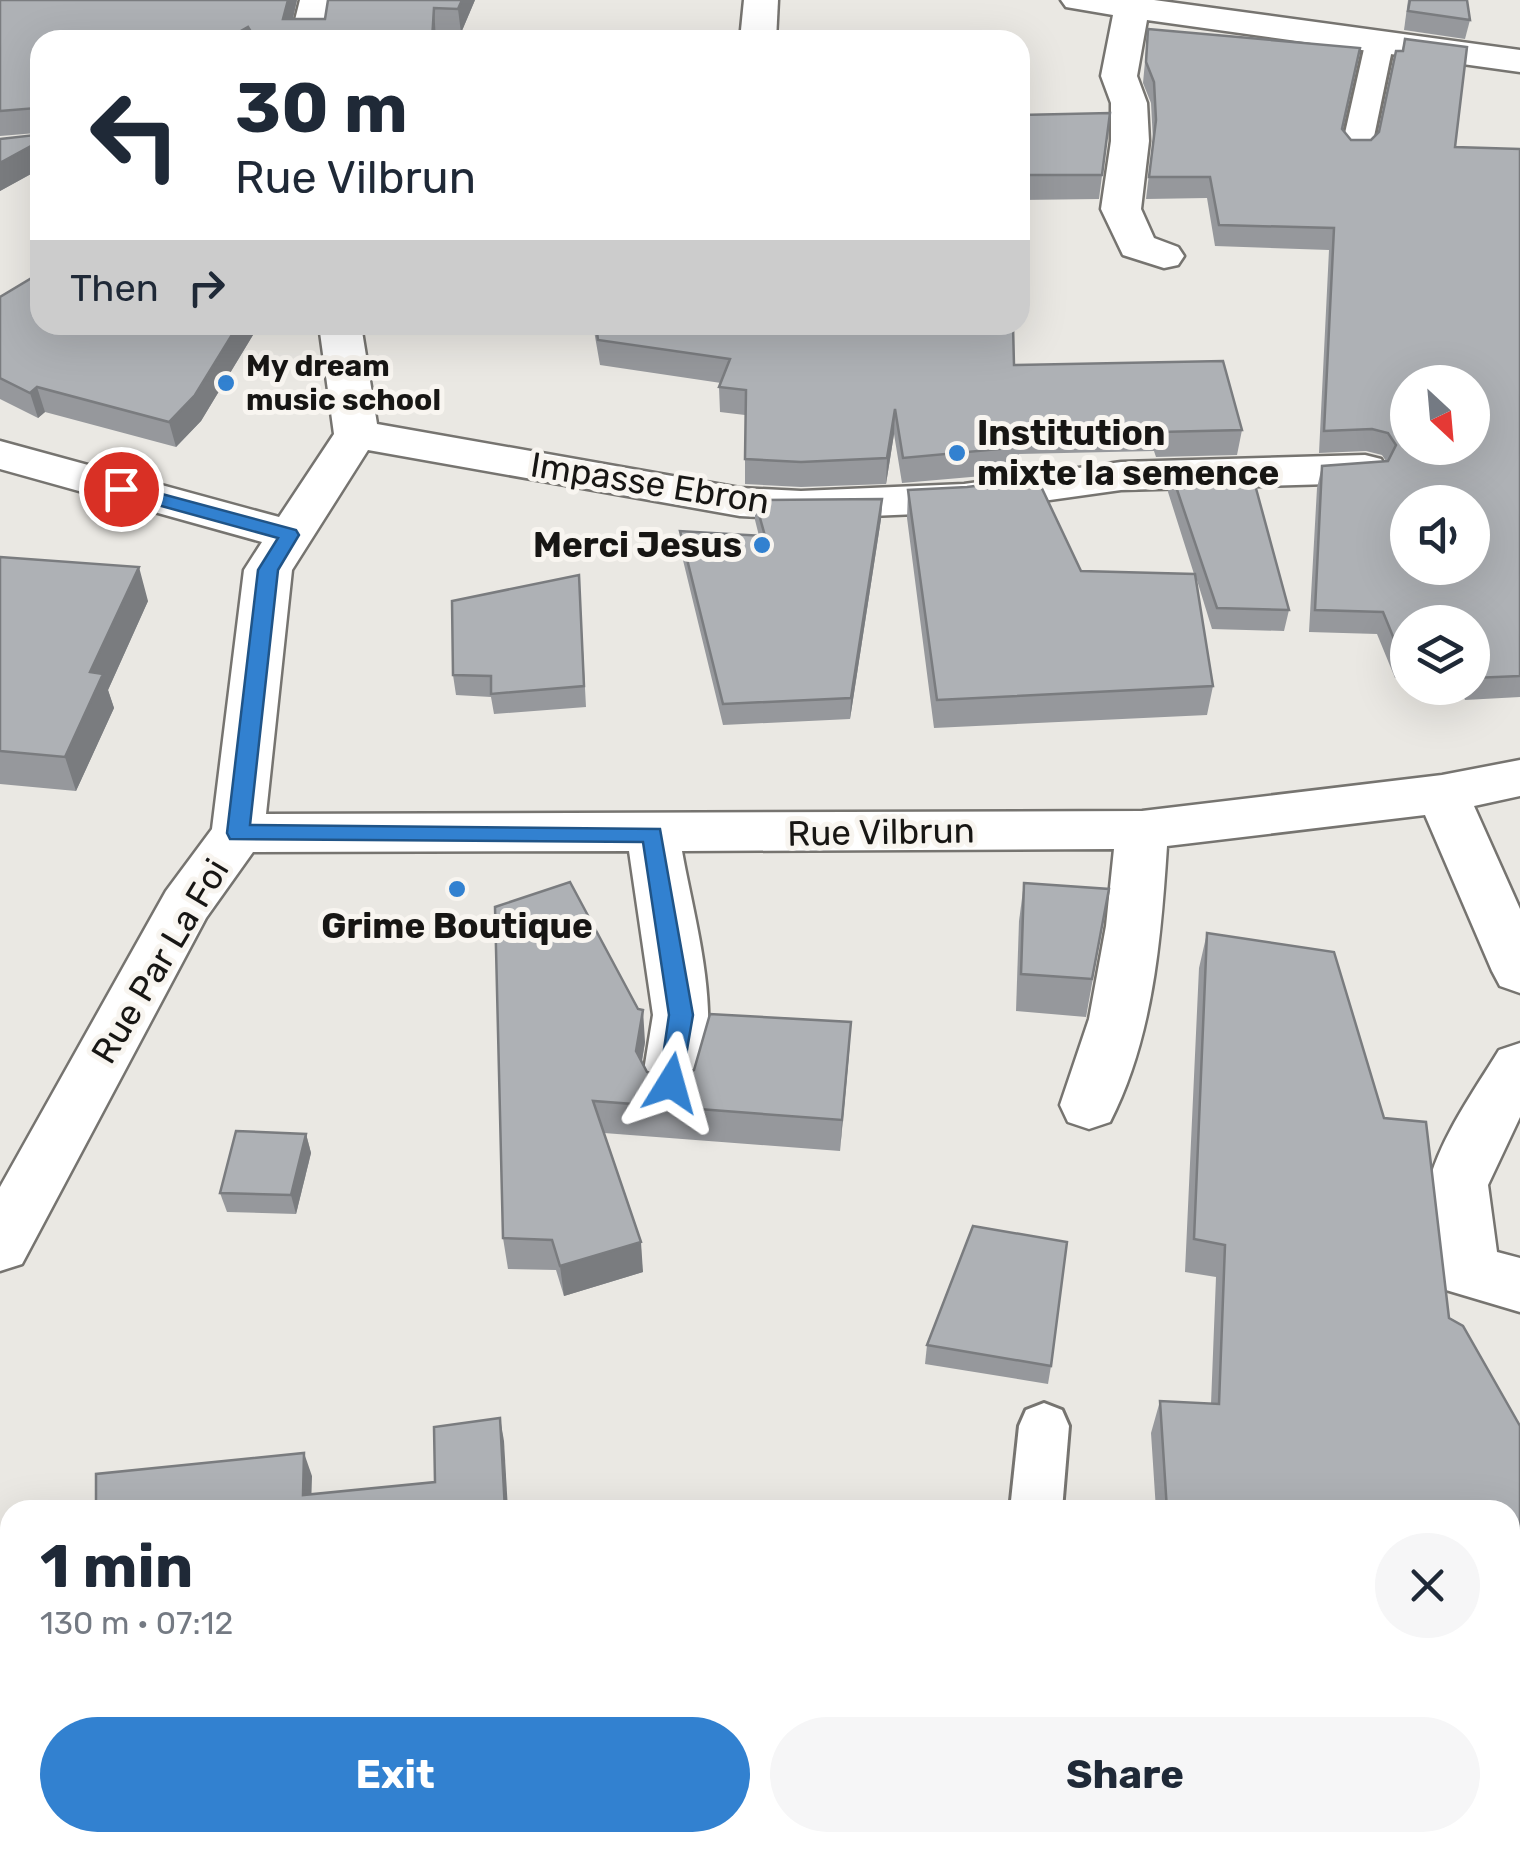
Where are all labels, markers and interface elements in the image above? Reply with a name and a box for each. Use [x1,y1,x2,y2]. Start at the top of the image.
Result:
text: 30 m [235,67,408,150]
icon: left [70,70,200,200]
text: Rue Vilbrun [235,151,476,204]
icon: right [179,260,234,315]
text: Then [70,265,159,311]
place label: My dream music school [246,348,441,418]
north arrow [1390,365,1490,465]
map controls [1390,365,1490,705]
marker: My dream music school [215,372,237,394]
place label: Institution mixte la semence [977,412,1279,494]
marker: Institution mixte la semence [946,442,968,464]
street label: Impasse Ebron [528,443,772,523]
pin [79,447,164,532]
icon: arrive [94,462,149,517]
button: sound [1390,485,1490,585]
place label: Merci Jesus [533,524,742,566]
marker: Merci Jesus [751,534,773,556]
button: layers [1390,605,1490,705]
street label: Rue Vilbrun [787,809,975,855]
street label: Rue Par La Foi [83,851,237,1071]
marker: Grime Boutique [446,878,468,900]
place label: Grime Boutique [321,905,593,947]
position arrow [619,1031,723,1135]
text: 1 min [40,1531,193,1602]
button: close [1375,1533,1480,1638]
text: 130 m · 07:12 [40,1604,233,1642]
button: Exit [40,1717,750,1832]
button: Share [770,1717,1480,1832]

